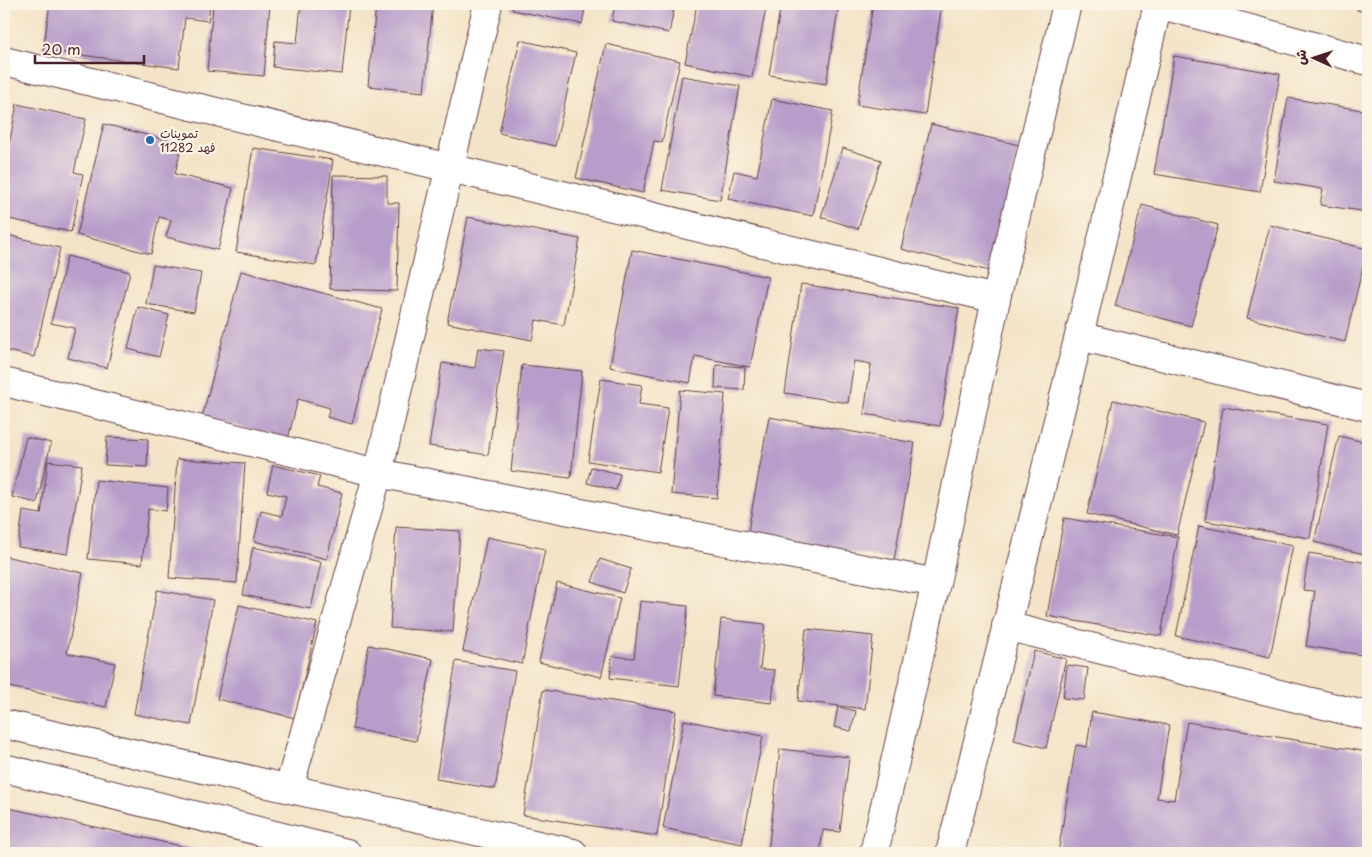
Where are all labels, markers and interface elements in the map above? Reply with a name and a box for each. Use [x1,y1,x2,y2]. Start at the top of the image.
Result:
scale bar [35,32,144,64]
north arrow [1290,32,1340,82]
text: 20 m [42,37,81,60]
text: ش [1290,49,1311,66]
place label: تموينات فهد 11282 [160,124,215,156]
marker: تموينات فهد 11282 [144,134,156,146]

